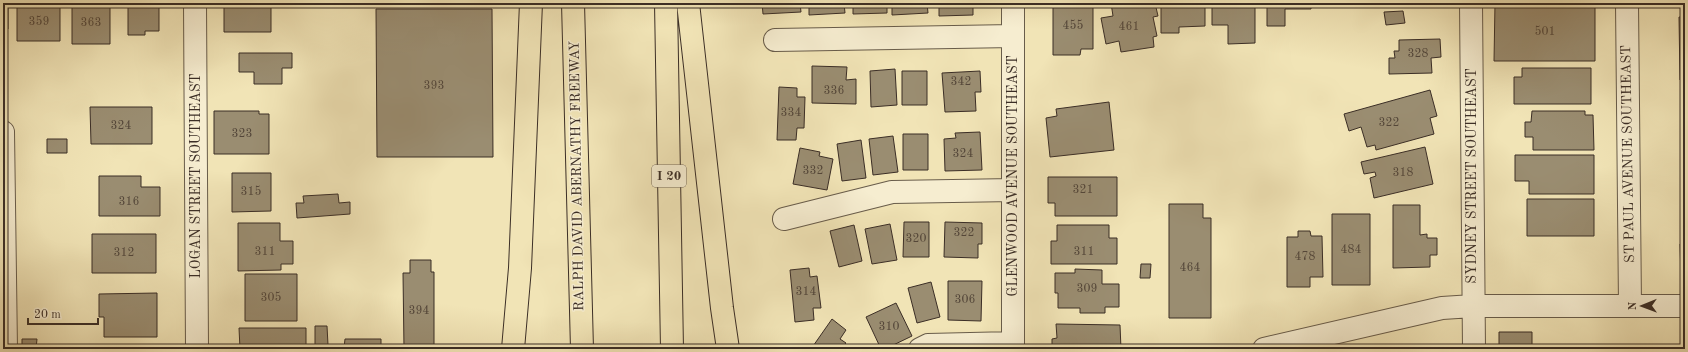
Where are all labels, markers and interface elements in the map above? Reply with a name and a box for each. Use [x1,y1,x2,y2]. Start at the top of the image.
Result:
house number: 359 [29,15,49,28]
house number: 363 [81,17,101,29]
house number: 455 [1063,19,1083,32]
house number: 461 [1119,21,1139,33]
house number: 501 [1535,25,1555,38]
street label: RALPH DAVID ABERNATHY FREEWAY [568,41,586,311]
street label: ST PAUL AVENUE SOUTHEAST [1619,45,1637,263]
house number: 328 [1408,48,1428,60]
street label: GLENWOOD AVENUE SOUTHEAST [1006,55,1020,297]
street label: SYDNEY STREET SOUTHEAST [1465,68,1479,284]
street label: LOGAN STREET SOUTHEAST [189,73,203,279]
house number: 342 [951,76,971,88]
house number: 393 [424,80,444,92]
house number: 336 [824,85,844,97]
house number: 334 [781,107,801,119]
house number: 322 [1379,117,1399,129]
house number: 324 [111,120,131,132]
house number: 323 [232,128,252,140]
house number: 324 [953,148,973,160]
road number: I 20 [652,165,686,187]
house number: 332 [803,165,823,177]
house number: 318 [1393,167,1413,179]
house number: 321 [1073,184,1093,196]
house number: 315 [241,185,261,198]
house number: 316 [119,196,139,208]
house number: 322 [954,227,974,239]
house number: 320 [906,233,926,245]
house number: 484 [1341,244,1361,256]
house number: 311 [255,246,275,258]
house number: 311 [1074,246,1094,258]
house number: 312 [114,247,134,259]
house number: 478 [1295,251,1315,263]
house number: 464 [1180,262,1200,274]
house number: 309 [1077,283,1097,295]
house number: 314 [796,286,816,298]
north arrow [1622,286,1662,326]
house number: 305 [261,291,281,304]
house number: 306 [955,294,975,306]
scale bar [28,300,98,326]
text: N [1628,301,1639,310]
house number: 394 [409,305,429,317]
text: 20 m [34,309,61,321]
house number: 310 [879,321,899,333]

